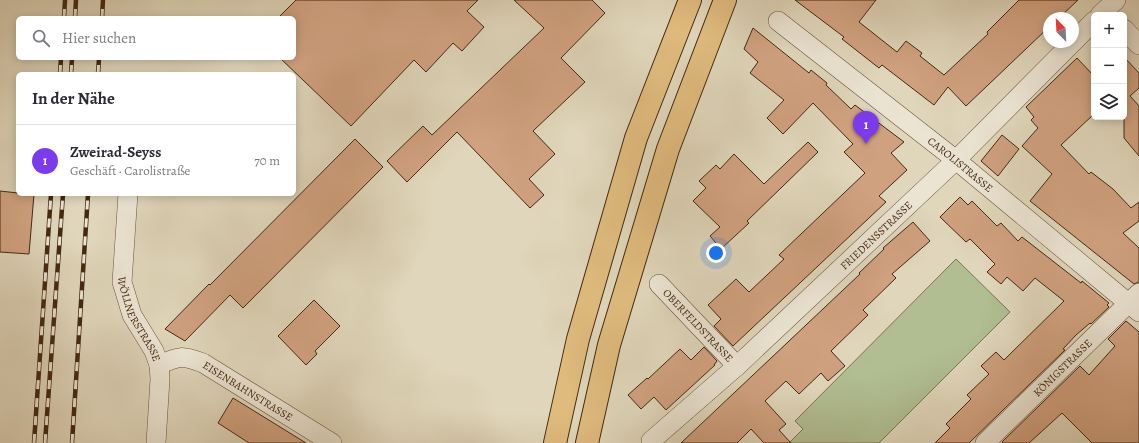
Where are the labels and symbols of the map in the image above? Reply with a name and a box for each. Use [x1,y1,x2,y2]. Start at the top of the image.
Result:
north arrow [1043,12,1079,48]
pin: 1 [853,111,879,144]
street label: CAROLISTRASSE [924,134,996,196]
street label: FRIEDENSSTRASSE [837,198,916,273]
your location [706,243,726,263]
street label: WÖLLNERSTRASSE [114,275,164,364]
street label: OBERFELDSTRASSE [659,286,736,366]
street label: KÖNIGSTRASSE [1030,336,1095,400]
street label: EISENBAHNSTRASSE [200,358,295,425]

